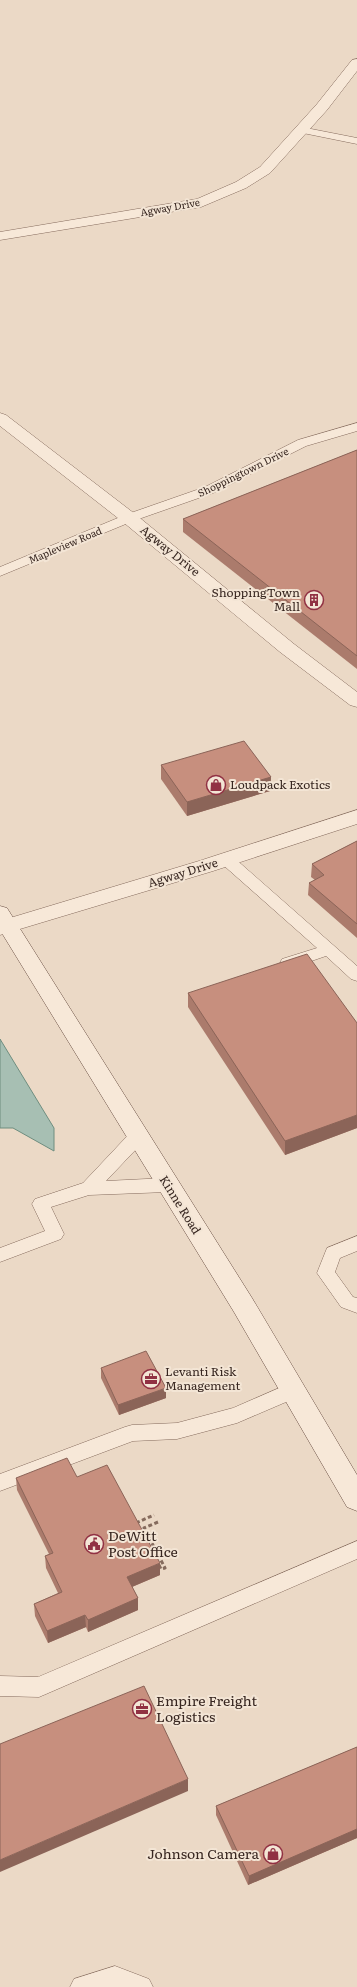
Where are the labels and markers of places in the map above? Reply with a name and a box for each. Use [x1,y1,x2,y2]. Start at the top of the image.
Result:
place label: ShoppingTown Mall [212,583,300,615]
building icon: ShoppingTown Mall [303,589,325,611]
shop icon: Loudpack Exotics [205,774,227,796]
place label: Loudpack Exotics [230,775,331,793]
place label: Levanti Risk Management [165,1362,240,1394]
office icon: Levanti Risk Management [140,1368,162,1390]
place label: DeWitt Post Office [108,1525,178,1561]
public building icon: DeWitt Post Office [83,1533,105,1555]
place label: Empire Freight Logistics [156,1690,257,1726]
office icon: Empire Freight Logistics [131,1698,153,1720]
place label: Johnson Camera [147,1843,259,1863]
shop icon: Johnson Camera [262,1843,284,1865]

